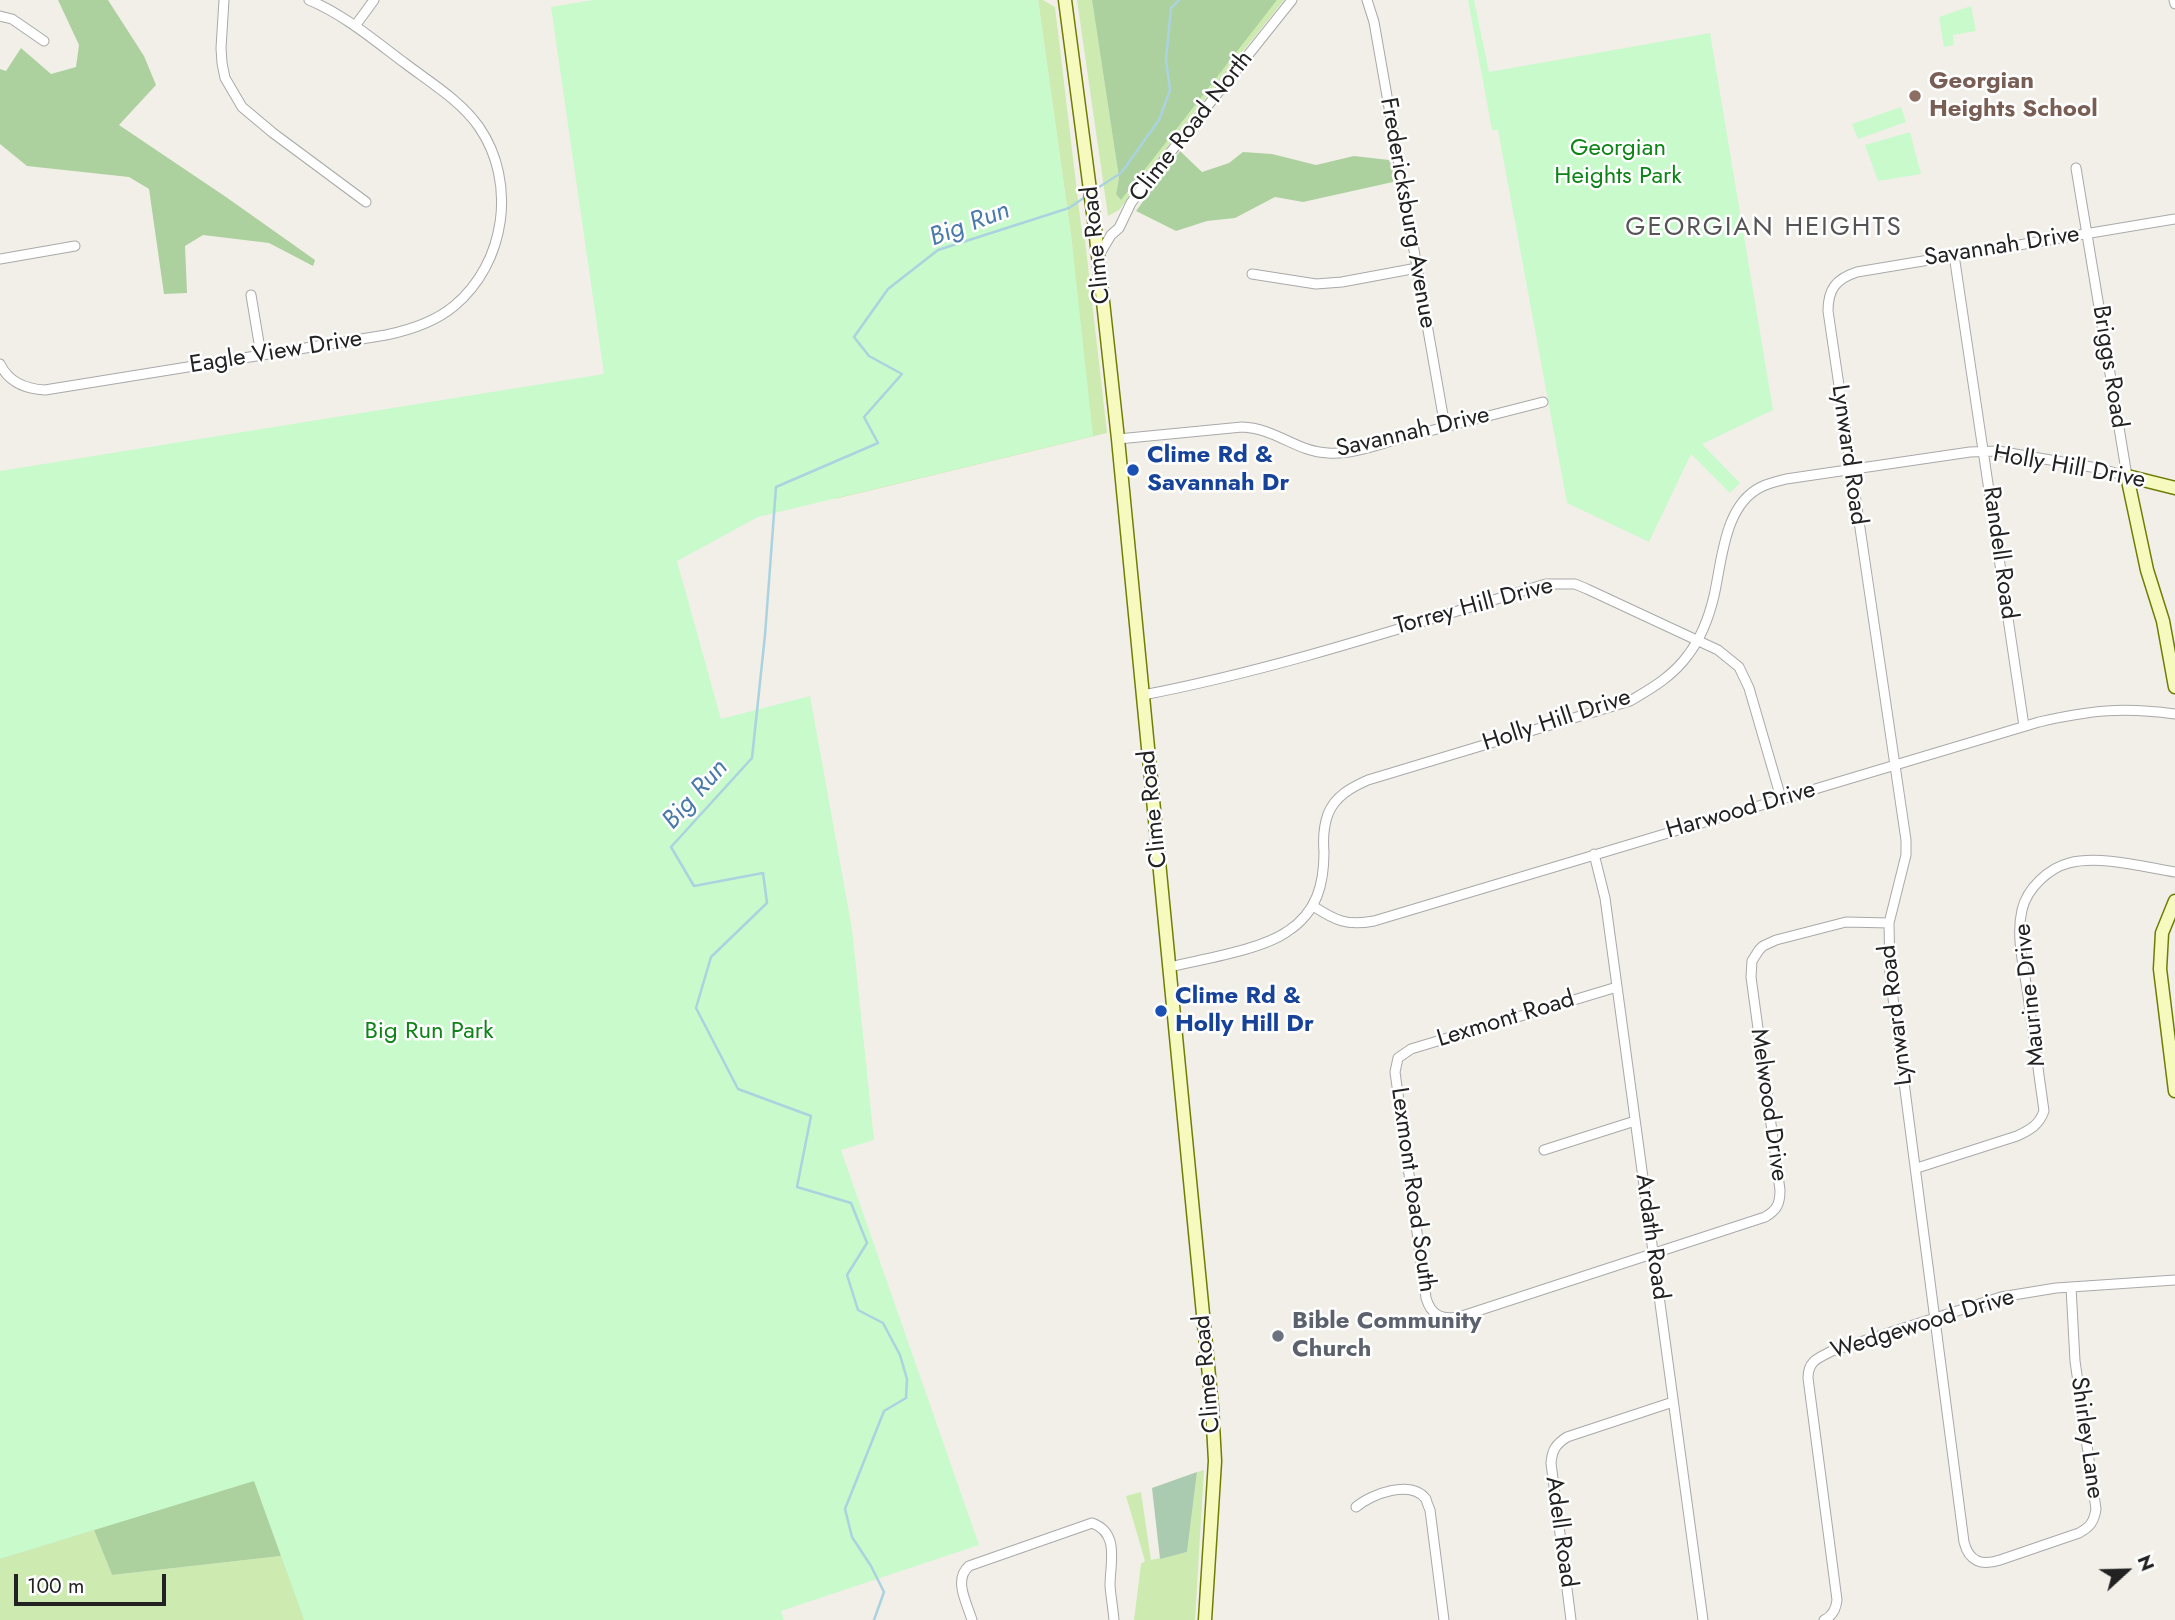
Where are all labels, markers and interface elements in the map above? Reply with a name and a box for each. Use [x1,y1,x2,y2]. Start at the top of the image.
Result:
street label: Clime Road North [1124,46,1260,208]
place label: Georgian Heights School [1929,68,2098,124]
marker: Georgian Heights School [1907,88,1923,104]
street label: Fredericksburg Avenue [1373,95,1441,331]
park label: Georgian Heights Park [1554,135,1682,191]
street label: Clime Road [1076,185,1118,305]
water label: Big Run [925,195,1015,255]
district label: GEORGIAN HEIGHTS [1627,213,1901,245]
street label: Savannah Drive [1922,221,2082,273]
street label: Briggs Road [2085,304,2133,430]
street label: Eagle View Drive [188,325,364,381]
street label: Lynward Road [1824,383,1872,527]
street label: Savannah Drive [1333,401,1493,465]
street label: Holly Hill Drive [1991,440,2147,496]
place label: Clime Rd & Savannah Dr [1147,442,1289,498]
marker: Clime Rd & Savannah Dr [1125,462,1141,478]
street label: Randell Road [1975,485,2023,621]
street label: Torrey Hill Drive [1392,572,1556,642]
street label: Holly Hill Drive [1479,684,1635,758]
street label: Clime Road [1133,749,1175,869]
water label: Big Run [656,754,736,836]
street label: Harwood Drive [1663,776,1819,846]
street label: Maurine Drive [2009,922,2053,1068]
street label: Lynward Road [1874,943,1920,1087]
place label: Clime Rd & Holly Hill Dr [1175,983,1314,1039]
street label: Lexmont Road [1434,985,1578,1055]
marker: Clime Rd & Holly Hill Dr [1153,1003,1169,1019]
park label: Big Run Park [364,1018,494,1046]
street label: Melwood Drive [1743,1027,1793,1183]
street label: Lexmont Road South [1383,1086,1441,1294]
street label: Ardath Road [1628,1172,1674,1302]
street label: Wedgewood Drive [1828,1283,2018,1367]
place label: Bible Community Church [1292,1308,1482,1364]
street label: Clime Road [1189,1314,1227,1434]
marker: Bible Community Church [1270,1328,1286,1344]
street label: Shirley Lane [2063,1375,2109,1501]
street label: Adell Road [1538,1475,1582,1589]
north arrow [2091,1536,2161,1606]
text: N [2131,1551,2161,1575]
scale bar [18,1560,170,1604]
text: 100 m [27,1571,84,1601]

